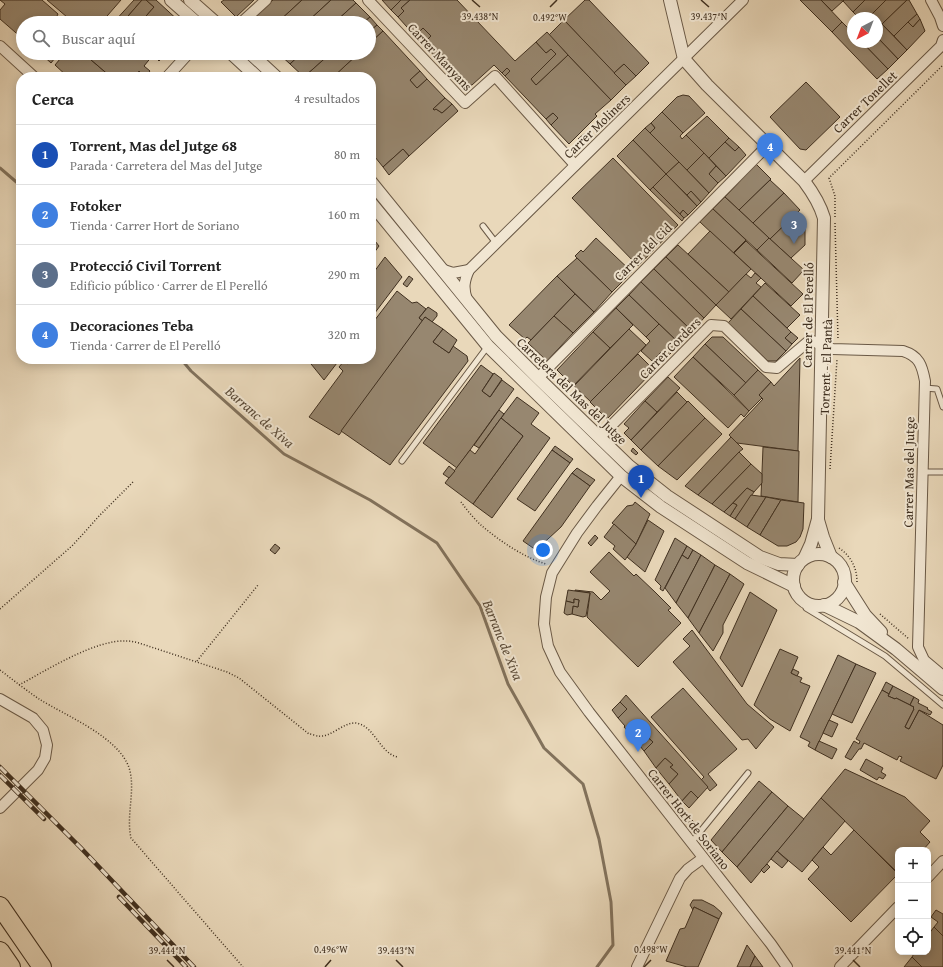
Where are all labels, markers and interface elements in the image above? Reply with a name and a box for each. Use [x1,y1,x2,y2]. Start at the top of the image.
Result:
text: 39.438°N [462,9,499,24]
text: 39.437°N [691,9,728,24]
text: 0.492°W [533,10,567,25]
north arrow [847,12,883,48]
search box [16,16,376,60]
street label: Carrer Manyans [403,19,477,95]
icon: search [30,27,52,49]
text: Buscar aquí [62,28,135,49]
street label: Carrer Tonellet [829,66,902,138]
text: Cerca [32,86,74,111]
text: 4 resultados [294,89,360,108]
street label: Carrer Moliners [559,89,635,163]
pin: 4 [757,133,783,166]
text: Torrent, Mas del Jutge 68 [70,135,237,156]
text: 1 [42,145,48,164]
text: 80 m [334,145,360,164]
text: Parada · Carretera del Mas del Jutge [70,156,262,175]
text: Fotoker [70,195,121,216]
text: 2 [42,205,48,224]
text: 160 m [328,205,360,224]
pin: 3 [781,211,807,244]
text: Tienda · Carrer Hort de Soriano [70,216,239,235]
street label: Carrer del Cid [610,219,676,285]
text: Protecció Civil Torrent [70,255,221,276]
street label: Carrer de El Perelló [798,262,818,368]
text: 3 [42,265,48,284]
text: 290 m [328,265,360,284]
text: Edificio público · Carrer de El Perelló [70,276,268,295]
street label: Carrer Corders [635,313,705,383]
text: Decoraciones Teba [70,315,194,336]
street label: Torrent - El Pantà [815,318,837,415]
text: 4 [42,325,48,344]
text: 320 m [328,325,360,344]
street label: Carretera del Mas del Jutge [513,333,631,449]
text: Tienda · Carrer de El Perelló [70,336,221,355]
water label: Barranc de Xiva [221,381,299,453]
street label: Carrer Mas del Jutge [899,416,919,528]
pin: 1 [628,465,654,498]
your location [533,540,553,560]
water label: Barranc de Xiva [477,596,528,684]
pin: 2 [625,719,651,752]
street label: Carrer Hort de Soriano [643,764,735,874]
map controls [895,847,931,955]
button: + [895,847,931,883]
button: − [895,883,931,919]
button: locate [895,919,931,955]
text: 0.496°W [314,942,348,957]
text: 0.498°W [634,942,668,957]
text: 39.444°N [149,943,186,958]
text: 39.443°N [378,943,415,958]
text: 39.441°N [835,943,872,958]

